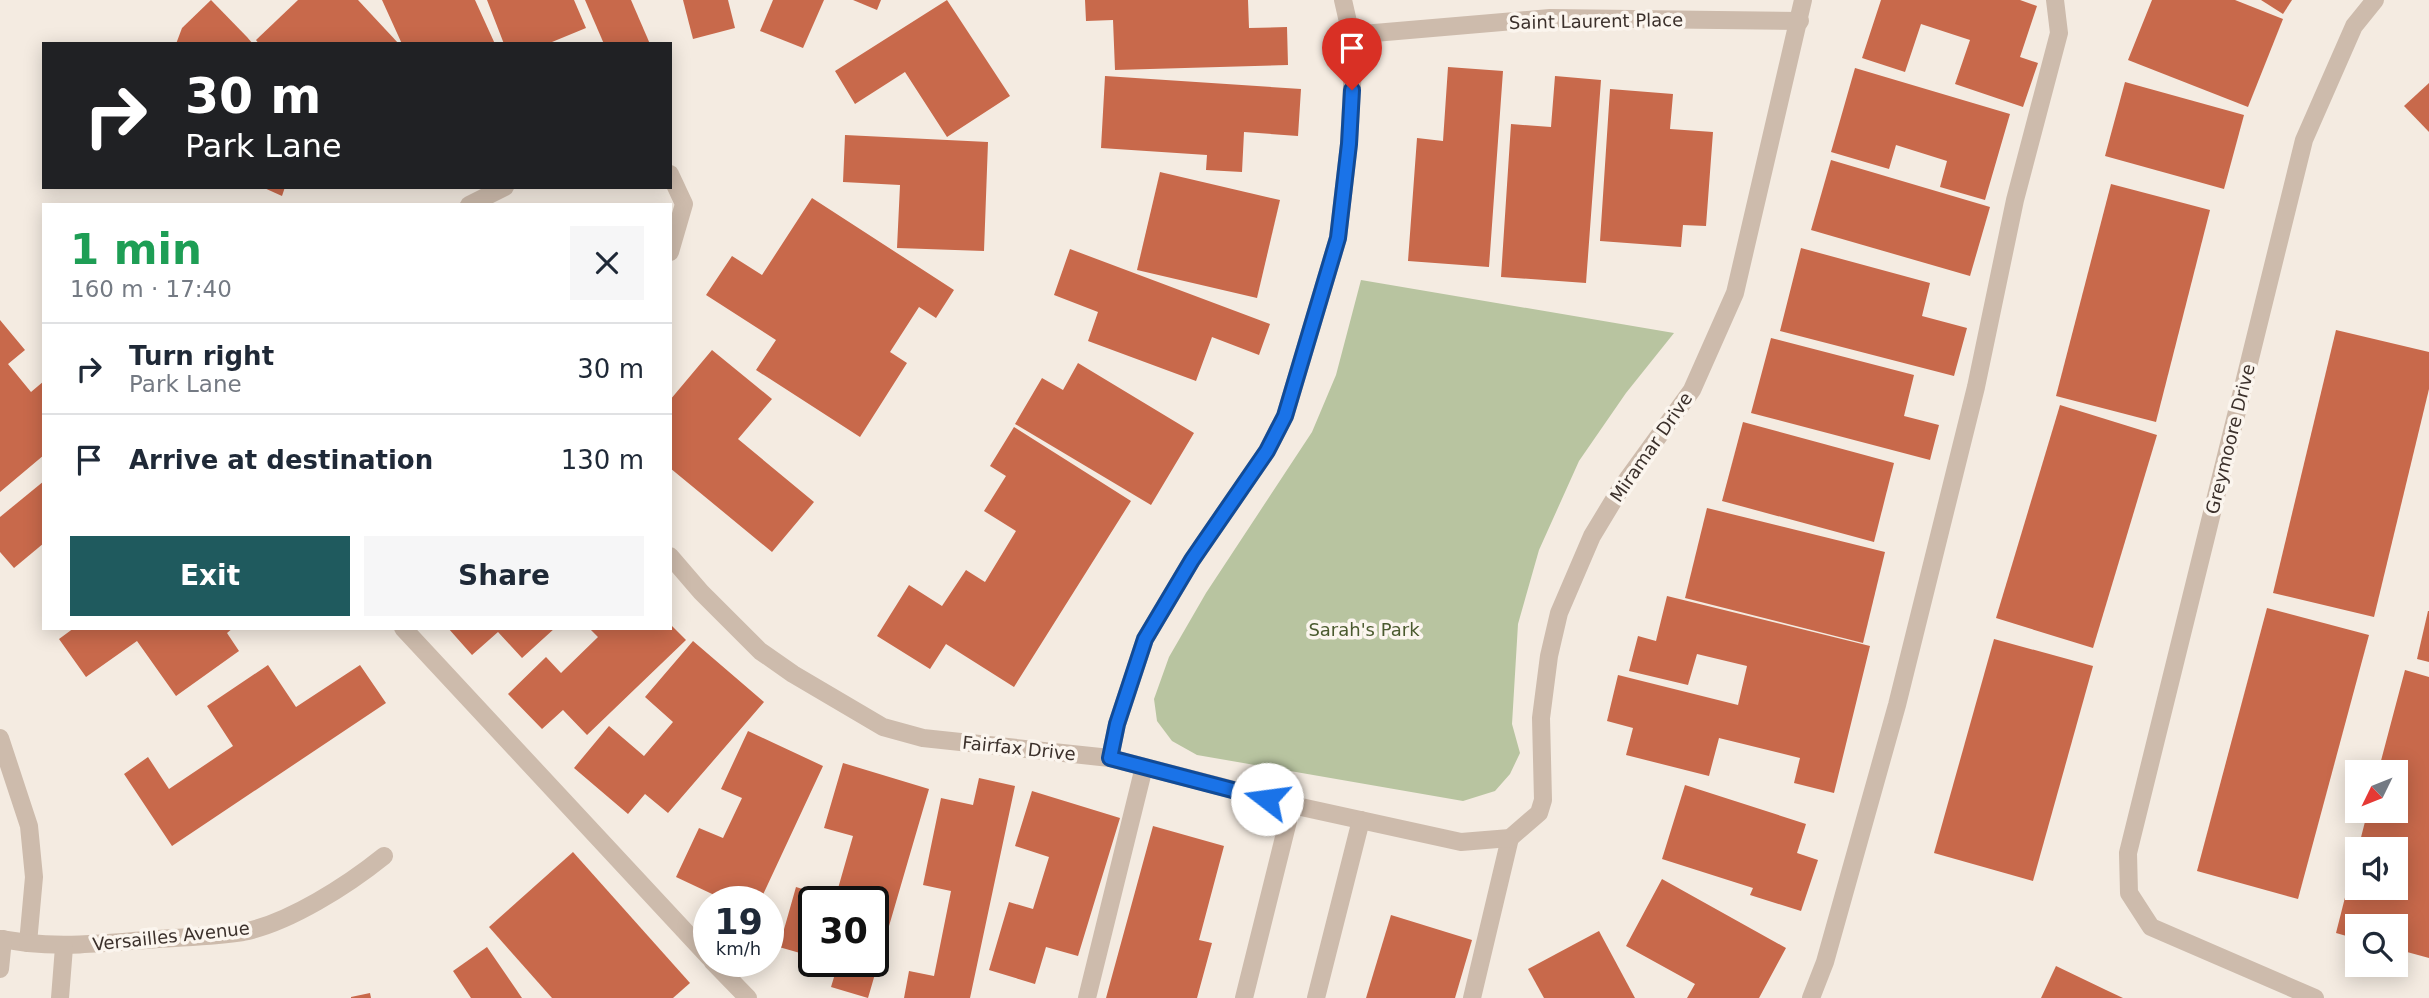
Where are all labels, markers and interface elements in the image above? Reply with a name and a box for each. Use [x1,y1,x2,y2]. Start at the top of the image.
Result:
street label: Saint Laurent Place [1509,9,1683,33]
pin [1322,18,1382,90]
icon: arrive [1333,29,1371,67]
text: 30 m [185,68,321,125]
icon: right [70,70,161,161]
text: Park Lane [185,127,342,165]
text: 1 min [70,225,202,274]
button: close [570,226,644,300]
text: 160 m · 17:40 [70,276,232,302]
text: Turn right [129,341,274,371]
icon: right [70,350,108,388]
text: 30 m [577,354,644,384]
street label: Greymoore Drive [2201,362,2259,516]
text: Park Lane [129,371,242,397]
street label: Miramar Drive [1606,388,1696,506]
icon: arrive [70,441,108,479]
text: Arrive at destination [129,445,433,475]
text: 130 m [561,445,644,475]
button: Exit [70,536,350,616]
button: Share [364,536,644,616]
park label: Sarah's Park [1308,619,1420,640]
street label: Fairfax Drive [961,732,1077,764]
north arrow [2345,760,2408,822]
map controls [2345,760,2408,977]
position arrow [1230,762,1304,836]
button: sound [2345,837,2408,900]
speed limit sign: 30 [798,886,889,977]
text: 19 [714,902,763,942]
button: search [2345,914,2408,977]
street label: Versailles Avenue [91,917,251,955]
text: km/h [716,938,761,959]

